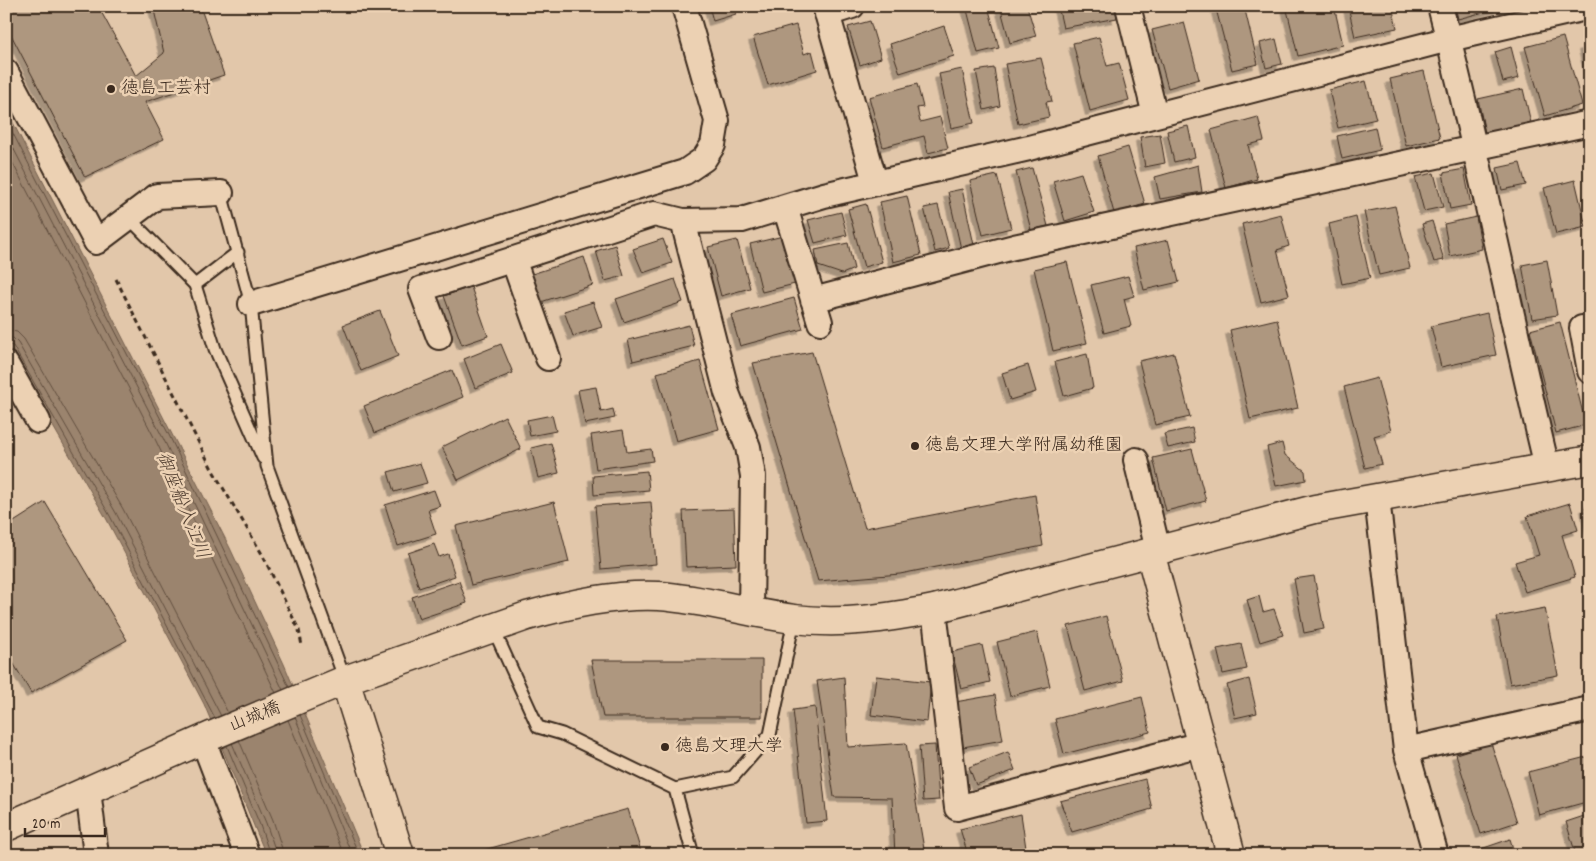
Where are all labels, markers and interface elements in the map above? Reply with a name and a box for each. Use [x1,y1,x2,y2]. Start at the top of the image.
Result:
place label: 徳島工芸村 [121,77,211,102]
marker: 徳島工芸村 [105,83,117,95]
place label: 徳島文理大学附属幼稚園 [925,434,1123,459]
marker: 徳島文理大学附属幼稚園 [909,440,921,452]
water label: 御座船入江川 [147,448,215,564]
street label: 山城橋 [225,696,285,740]
place label: 徳島文理大学 [675,735,783,760]
marker: 徳島文理大学 [659,741,671,753]
scale bar [25,806,105,838]
text: 20 m [32,814,60,836]

